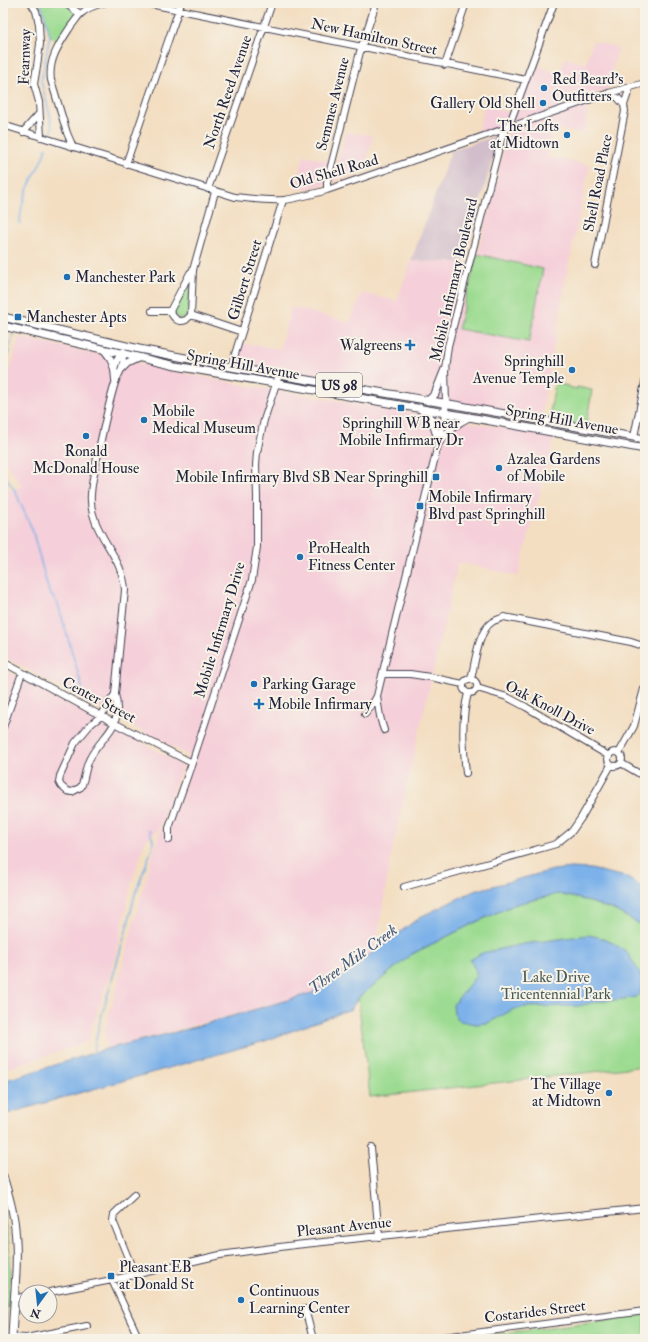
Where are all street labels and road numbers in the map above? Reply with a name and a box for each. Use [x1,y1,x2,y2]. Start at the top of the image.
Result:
street label: New Hamilton Street [309,14,439,60]
street label: Fearnway [15,28,35,86]
street label: North Reed Avenue [200,33,256,151]
street label: Semmes Avenue [312,55,354,153]
street label: Shell Road Place [579,133,617,233]
street label: Old Shell Road [288,150,381,194]
street label: Mobile Infirmary Boulevard [426,196,482,364]
street label: Gilbert Street [224,237,266,323]
street label: Spring Hill Avenue [185,346,301,385]
road number: US 98 [316,373,362,397]
street label: Spring Hill Avenue [504,401,620,440]
street label: Mobile Infirmary Drive [190,560,250,700]
street label: Center Street [59,673,139,727]
street label: Oak Knoll Drive [502,676,598,740]
street label: Pleasant Avenue [296,1213,392,1241]
street label: Costarides Street [483,1296,587,1328]

